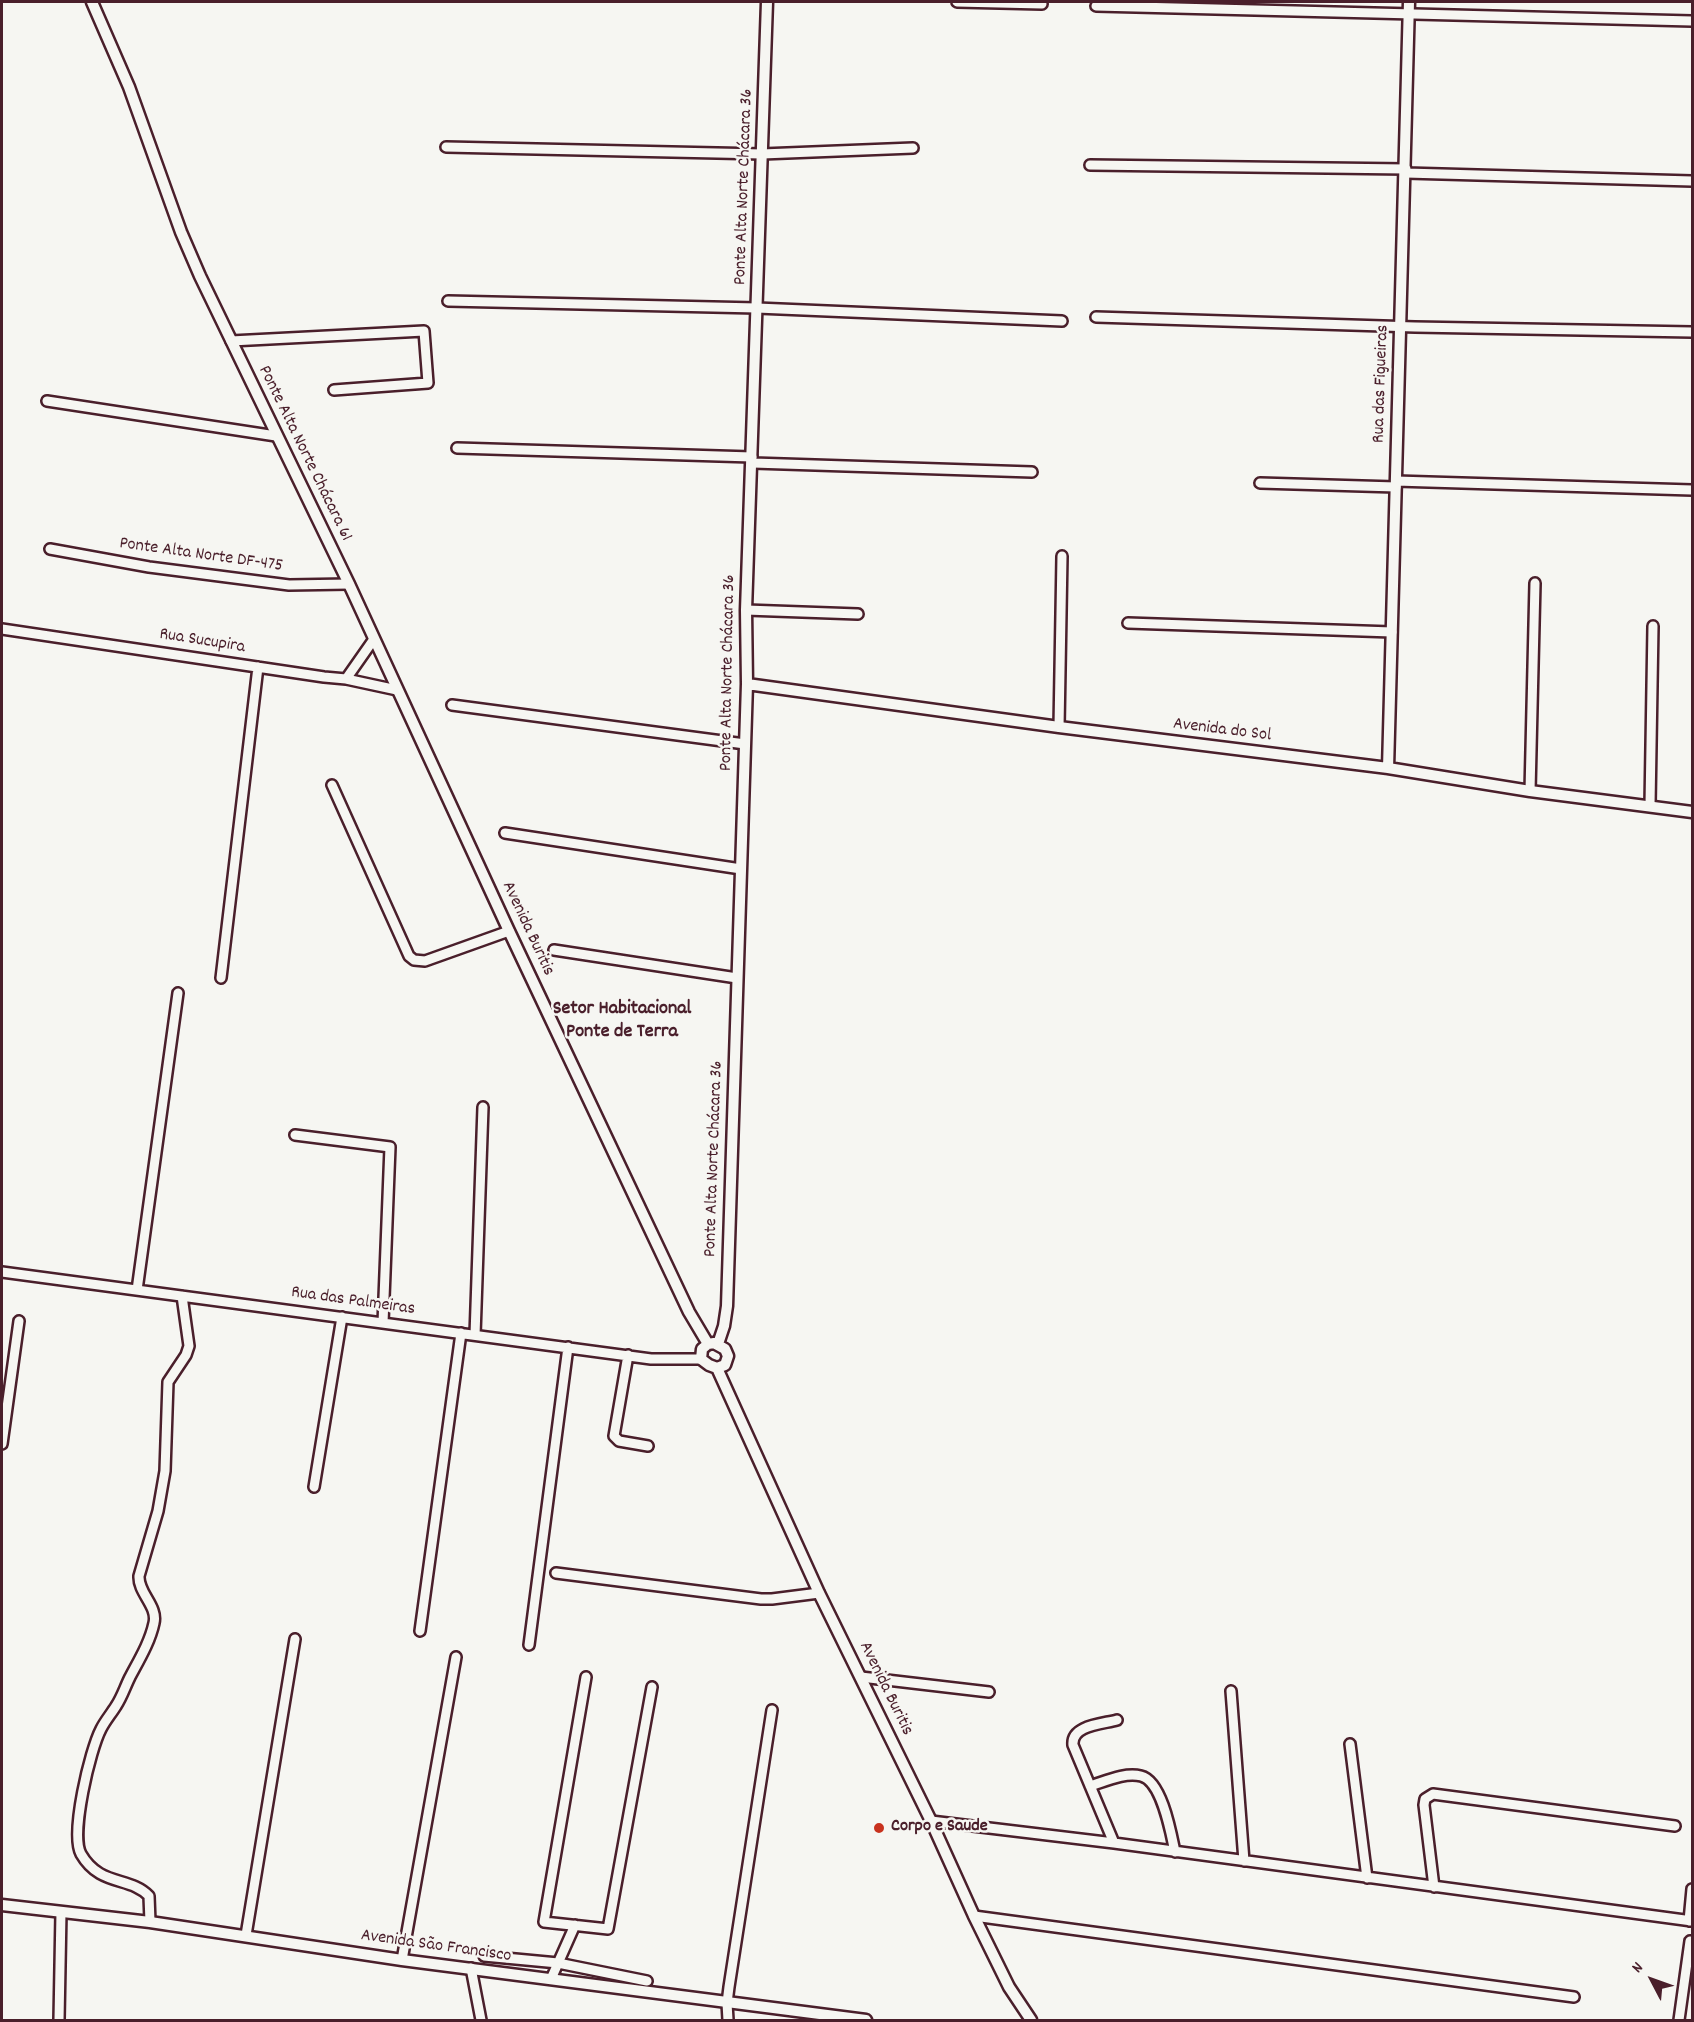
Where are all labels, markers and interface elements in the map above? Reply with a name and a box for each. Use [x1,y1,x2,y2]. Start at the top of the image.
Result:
street label: Ponte Alta Norte Chácara 36 [731,88,759,286]
street label: Rua das Figueiras [1369,324,1395,444]
street label: Ponte Alta Norte Chácara 61 [252,363,356,545]
street label: Ponte Alta Norte DF-475 [118,534,284,578]
street label: Ponte Alta Norte Chácara 36 [716,575,742,771]
street label: Rua Sucupira [158,625,246,659]
street label: Avenida do Sol [1172,714,1272,748]
street label: Avenida Buritis [496,878,558,980]
district label: Setor Habitacional Ponte de Terra [553,998,691,1045]
street label: Ponte Alta Norte Chácara 36 [701,1060,729,1258]
street label: Rua das Palmeiras [290,1283,416,1321]
street label: Avenida Buritis [853,1639,917,1739]
place label: Corpo e Saude [891,1817,988,1839]
marker: Corpo e Saude [872,1821,886,1835]
street label: Avenida São Francisco [359,1926,513,1968]
north arrow [1622,1950,1682,2010]
text: N [1627,1957,1649,1978]

